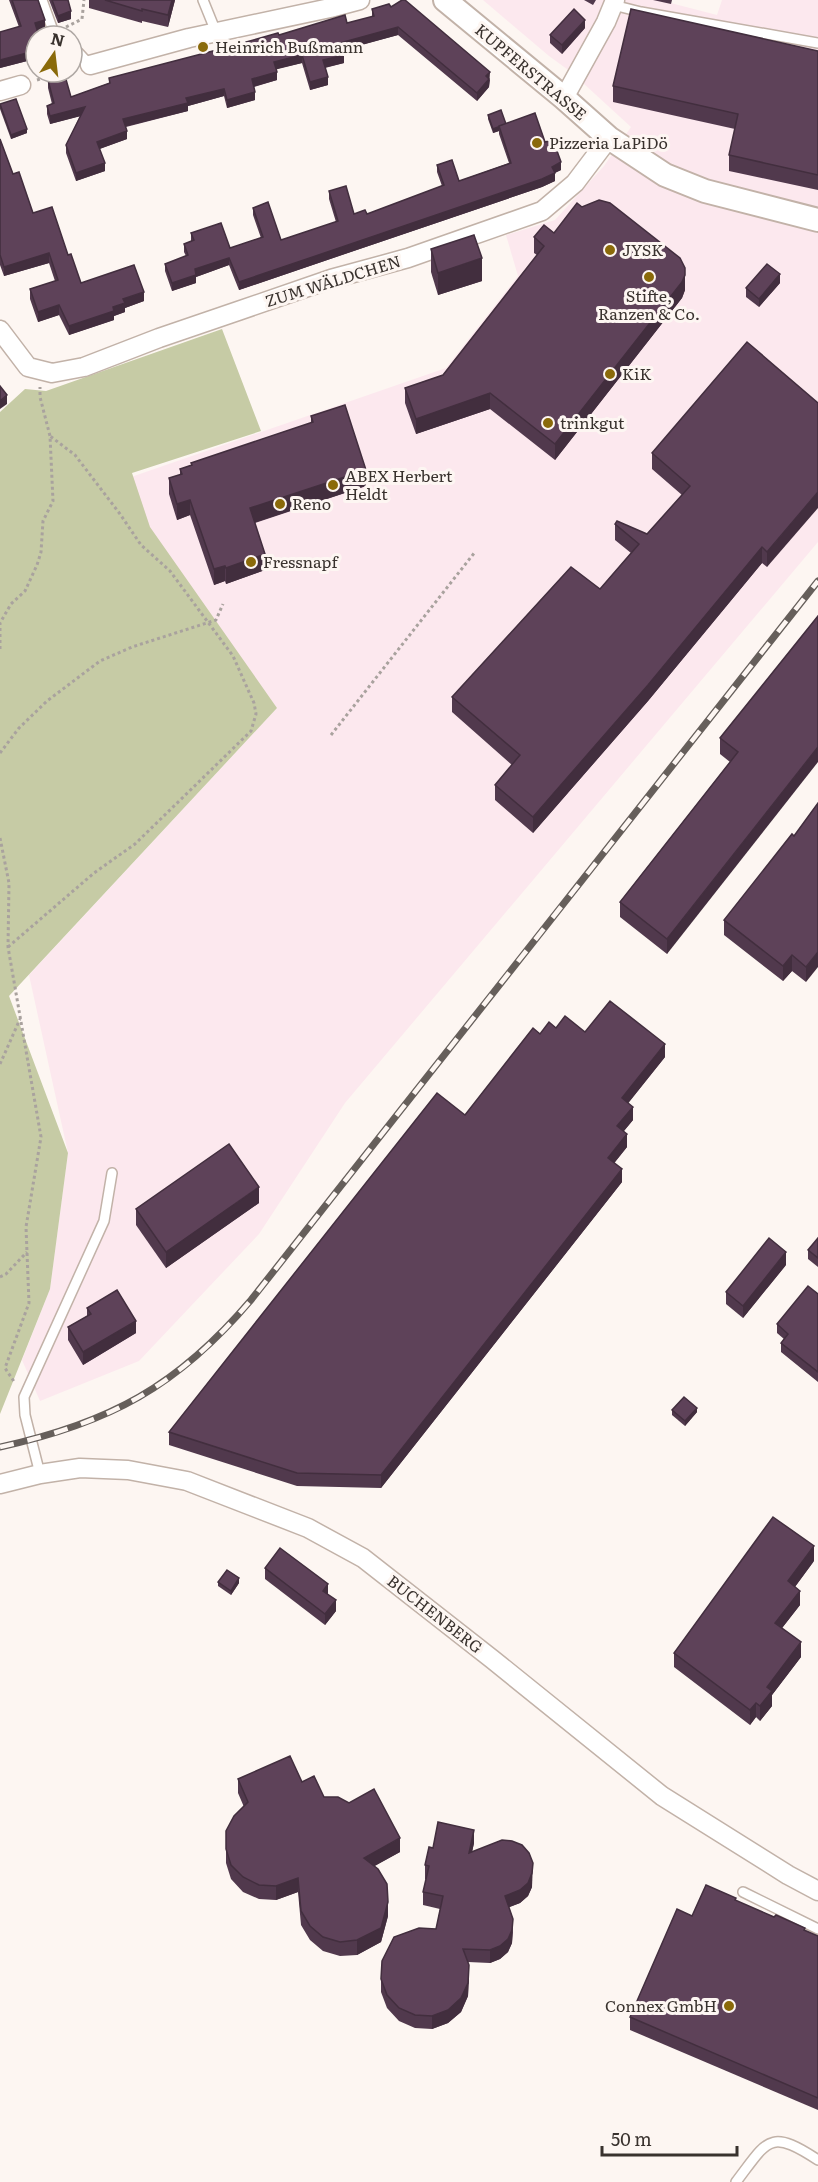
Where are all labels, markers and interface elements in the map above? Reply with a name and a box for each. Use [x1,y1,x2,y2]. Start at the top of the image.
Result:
street label: KUPFERSTRASSE [471,17,593,125]
north arrow [24,24,84,84]
text: N [48,25,67,52]
place label: Heinrich Bußmann [215,34,364,58]
marker: Heinrich Bußmann [196,40,210,54]
place label: Pizzeria LaPiDö [549,130,668,154]
marker: Pizzeria LaPiDö [530,136,544,150]
place label: JYSK [622,237,663,261]
marker: JYSK [603,243,617,257]
street label: ZUM WÄLDCHEN [262,248,403,312]
marker: Stifte, Ranzen & Co. [642,270,656,284]
place label: Stifte, Ranzen & Co. [598,283,700,325]
place label: KiK [622,361,651,385]
marker: KiK [603,367,617,381]
place label: trinkgut [560,410,625,434]
marker: trinkgut [541,416,555,430]
place label: ABEX Herbert Heldt [345,463,453,505]
marker: ABEX Herbert Heldt [326,478,340,492]
place label: Reno [292,491,331,515]
marker: Reno [273,497,287,511]
place label: Fressnapf [263,549,339,573]
marker: Fressnapf [244,555,258,569]
street label: BUCHENBERG [383,1568,488,1658]
place label: Connex GmbH [605,1993,717,2017]
marker: Connex GmbH [722,1999,736,2013]
scale bar [602,2119,737,2157]
text: 50 m [611,2125,652,2152]

